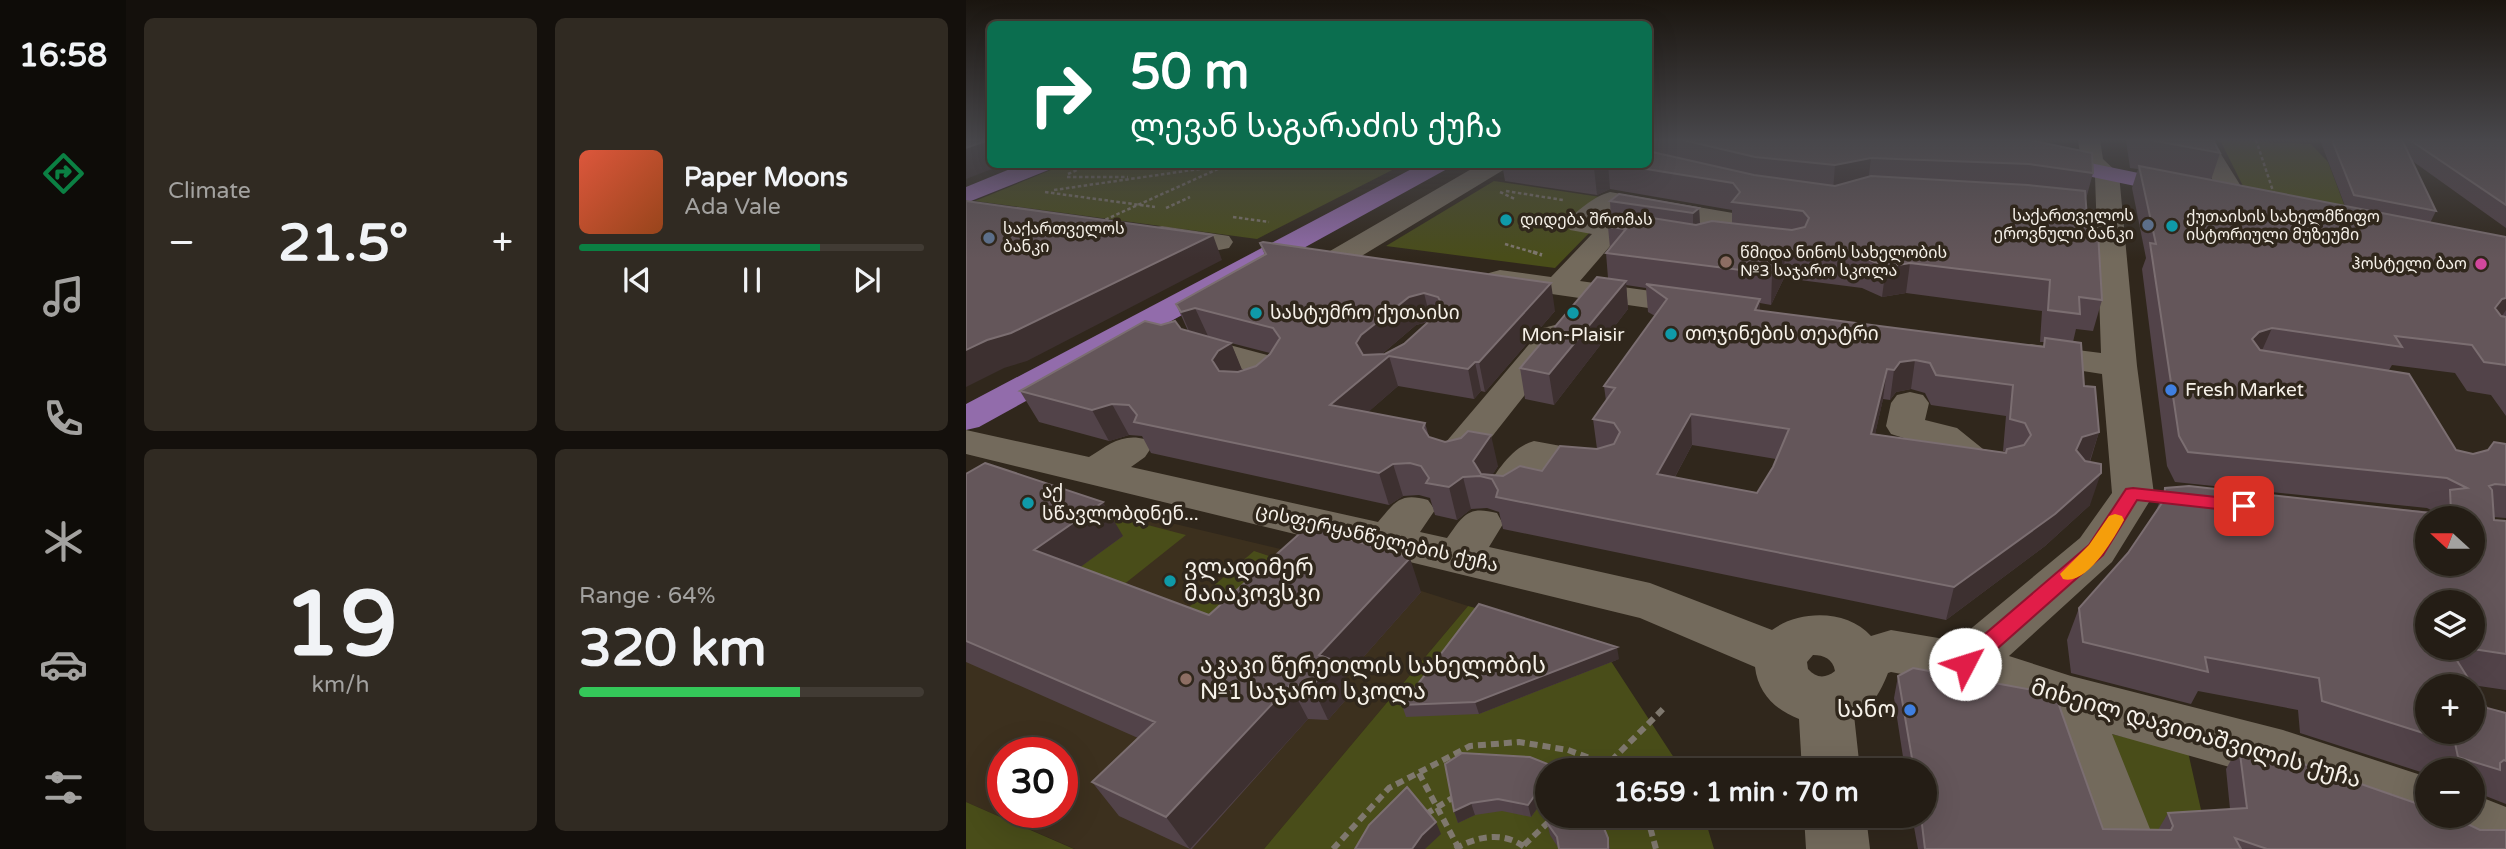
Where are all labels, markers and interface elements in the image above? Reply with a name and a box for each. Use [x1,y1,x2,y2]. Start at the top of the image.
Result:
text: 16:58 [19,37,107,75]
text: 50 m [1130,43,1249,102]
icon: right [1015,49,1106,140]
text: ლევან საგარაძის ქუჩა [1130,108,1502,146]
icon: directions [39,149,88,198]
text: Paper Moons [684,162,848,193]
text: Climate [168,177,251,205]
text: Ada Vale [684,193,781,221]
place label: საქართველოს ეროვნული ბანკი [1994,206,2134,244]
place label: ქუთაისის სახელმწიფო ისტორიული მუზეუმი [2186,207,2380,245]
place label: დიდება შრომას [1520,210,1653,230]
text: 21.5° [278,212,408,275]
marker: დიდება შრომას [1498,212,1514,228]
marker: საქართველოს ეროვნული ბანკი [2140,217,2156,233]
marker: ქუთაისის სახელმწიფო ისტორიული მუზეუმი [2164,218,2180,234]
place label: საქართველოს ბანკი [1003,219,1125,257]
text: − [168,220,195,266]
text: + [492,220,513,266]
marker: საქართველოს ბანკი [981,230,997,246]
place label: წმიდა ნინოს სახელობის №3 საჯარო სკოლა [1740,243,1947,281]
marker: წმიდა ნინოს სახელობის №3 საჯარო სკოლა [1718,254,1734,270]
place label: ჰოსტელი ბაო [2352,254,2467,274]
marker: ჰოსტელი ბაო [2473,256,2489,272]
icon: previous [618,261,656,299]
icon: pause [733,261,771,299]
icon: next [848,261,886,299]
icon: music [39,272,88,321]
place label: სასტუმრო ქუთაისი [1270,302,1460,324]
marker: სასტუმრო ქუთაისი [1248,305,1264,321]
marker: Mon-Plaisir [1565,305,1581,321]
place label: თოჯინების თეატრი [1685,323,1879,345]
place label: Mon-Plaisir [1522,324,1625,346]
marker: თოჯინების თეატრი [1663,326,1679,342]
place label: Fresh Market [2185,379,2304,401]
marker: Fresh Market [2163,382,2179,398]
icon: phone [39,394,88,443]
pin [2214,476,2274,536]
place label: აქ სწავლობდნენ... [1042,481,1199,526]
icon: arrive [2225,487,2263,525]
marker: აქ სწავლობდნენ... [1020,495,1036,511]
street label: ცისფერყანწელების ქუჩა [1253,499,1500,578]
north arrow [2415,506,2485,576]
map controls [2415,506,2485,828]
icon: climate [39,517,88,566]
place label: ვლადიმერ მაიაკოვსკი [1184,554,1321,608]
text: 19 [283,570,398,680]
marker: ვლადიმერ მაიაკოვსკი [1162,573,1178,589]
text: Range · 64% [579,582,715,610]
button: layers [2415,590,2485,660]
text: 320 km [579,617,767,680]
position arrow [1928,627,2002,701]
icon: car [39,640,88,689]
place label: აკაკი წერეთლის სახელობის №1 საჯარო სკოლა [1200,652,1546,706]
text: km/h [312,671,369,699]
marker: აკაკი წერეთლის სახელობის №1 საჯარო სკოლა [1178,671,1194,687]
street label: მიხეილ დავითაშვილის ქუჩა [2028,673,2364,795]
button: + [2415,674,2485,744]
place label: სანო [1837,696,1896,724]
marker: სანო [1902,702,1918,718]
speed limit sign: 30 [987,737,1078,828]
button: − [2415,758,2485,828]
icon: filters [39,763,88,812]
text: 16:59 · 1 min · 70 m [1613,777,1859,808]

